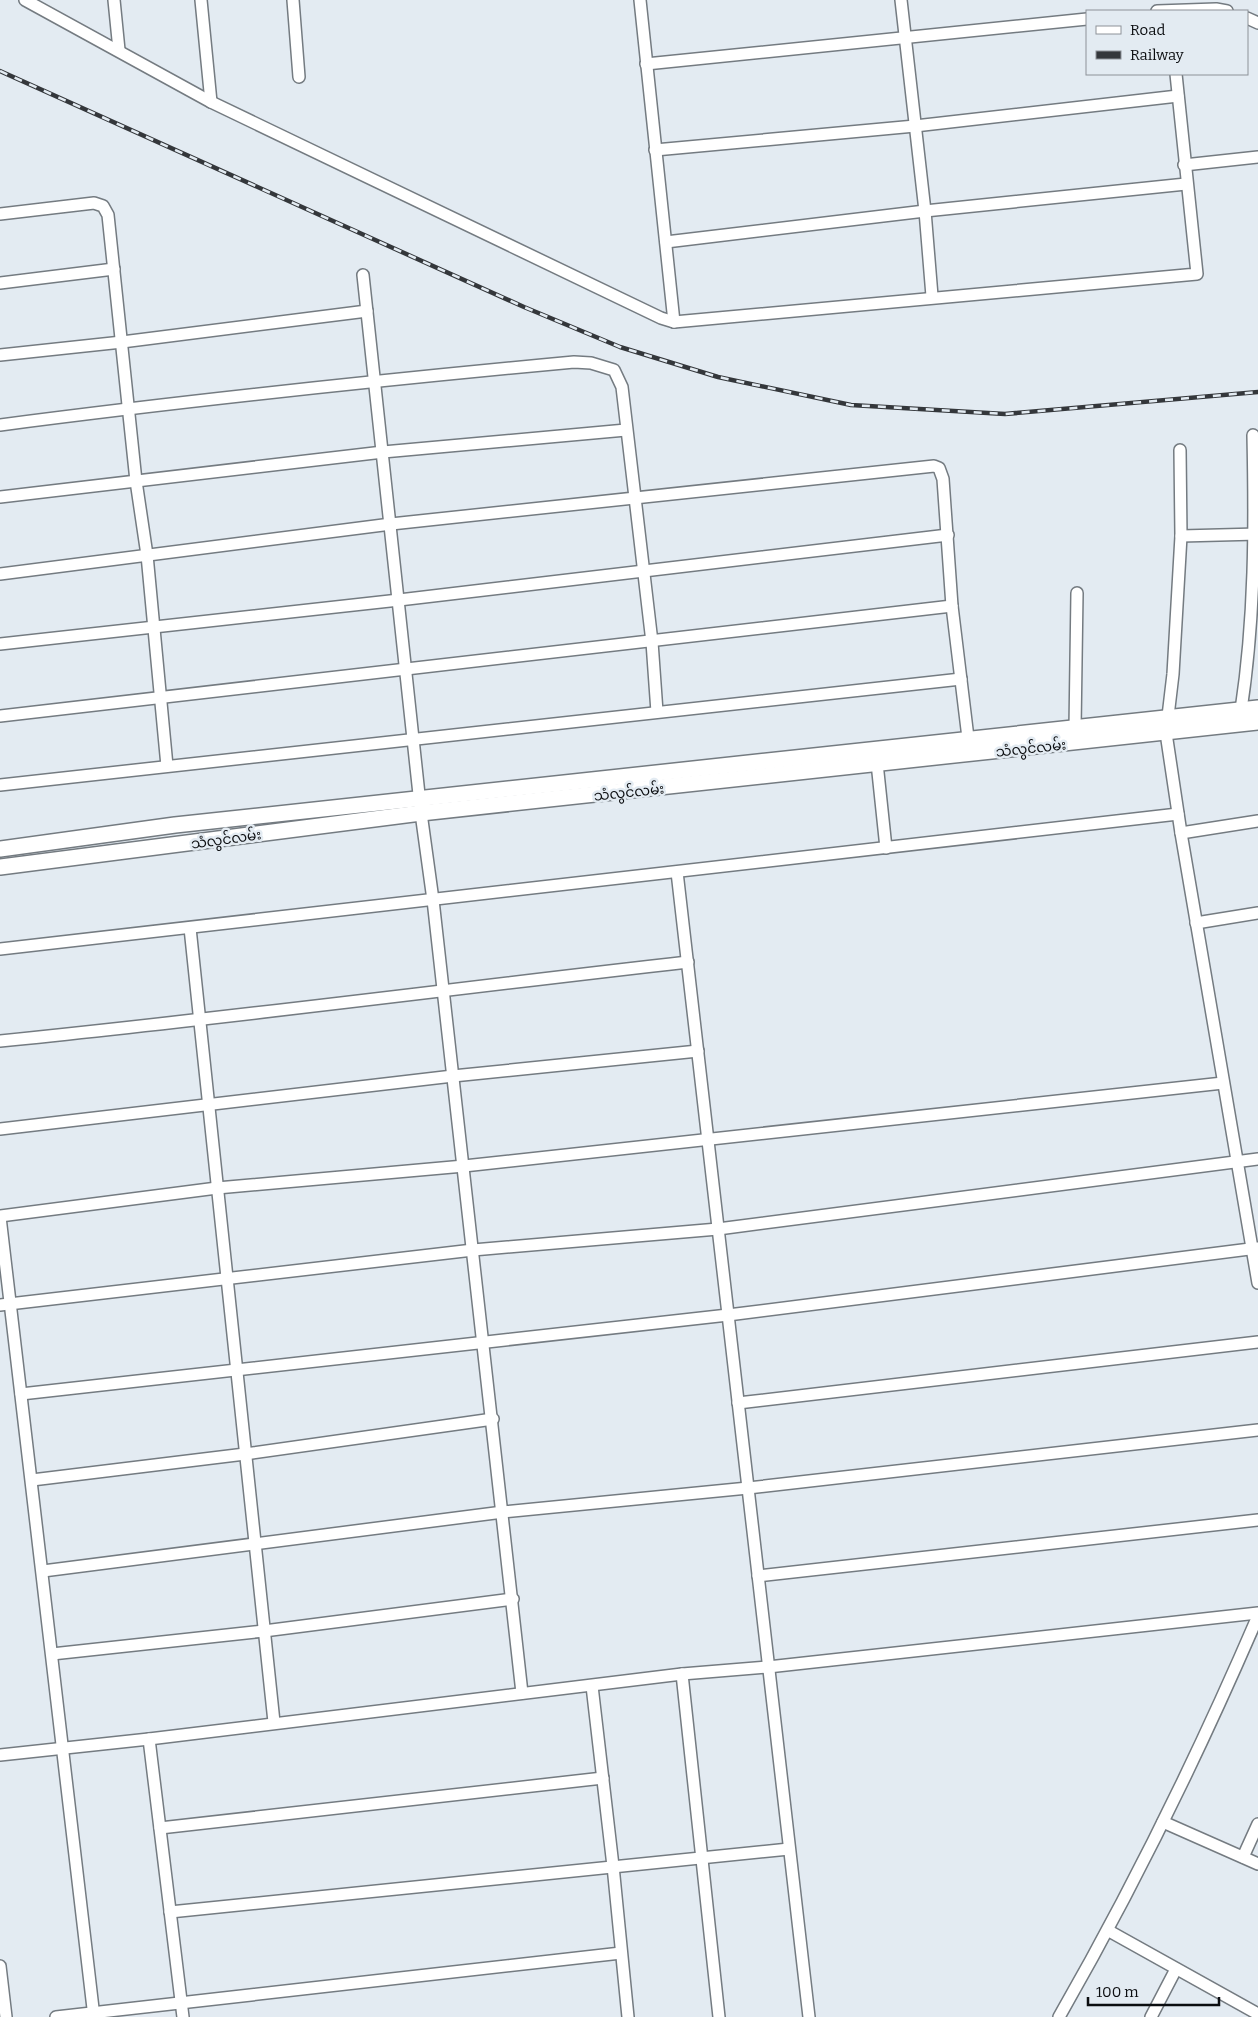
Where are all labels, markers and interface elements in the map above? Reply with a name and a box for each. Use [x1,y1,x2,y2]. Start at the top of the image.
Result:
legend [1086,10,1248,75]
text: Road [1130,21,1165,39]
text: Railway [1130,46,1184,64]
street label: သံလွင်လမ်း [995,734,1067,763]
street label: သံလွင်လမ်း [593,778,665,807]
street label: သံလွင်လမ်း [190,824,263,855]
scale bar [1088,1974,1219,2006]
text: 100 m [1096,1983,1139,2001]

